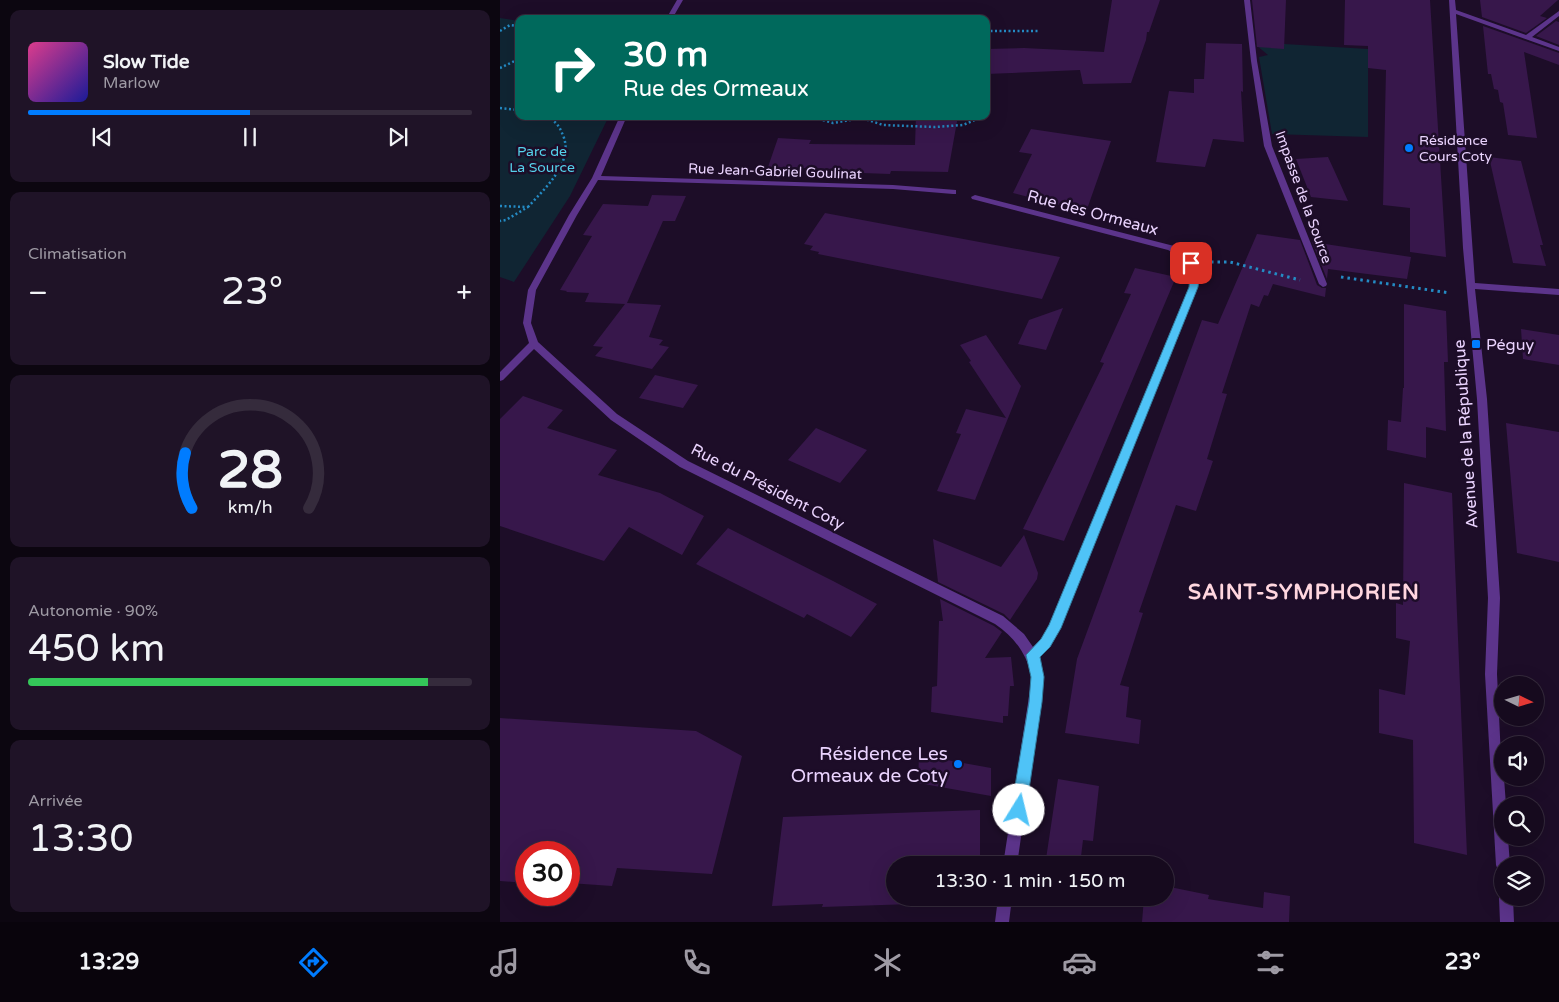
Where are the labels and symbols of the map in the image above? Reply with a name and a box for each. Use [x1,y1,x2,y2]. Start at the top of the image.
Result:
street label: Impasse de la Source [1272,129,1335,266]
place label: Résidence Cours Coty [1419,132,1493,165]
marker: Résidence Cours Coty [1403,142,1415,154]
park label: Parc de La Source [509,143,575,176]
street label: Rue Jean-Gabriel Goulinat [688,160,863,183]
street label: Rue des Ormeaux [1025,186,1161,240]
pin [1170,242,1212,284]
place label: Péguy [1486,335,1534,355]
marker: Péguy [1470,338,1482,350]
street label: Avenue de la République [1449,339,1483,529]
street label: Rue du Président Coty [687,439,848,535]
district label: SAINT-SYMPHORIEN [1188,580,1420,605]
north arrow [1494,676,1544,726]
place label: Résidence Les Ormeaux de Coty [791,743,948,787]
marker: Résidence Les Ormeaux de Coty [952,758,964,770]
position arrow [992,783,1044,835]
speed limit sign: 30 [515,841,580,906]

